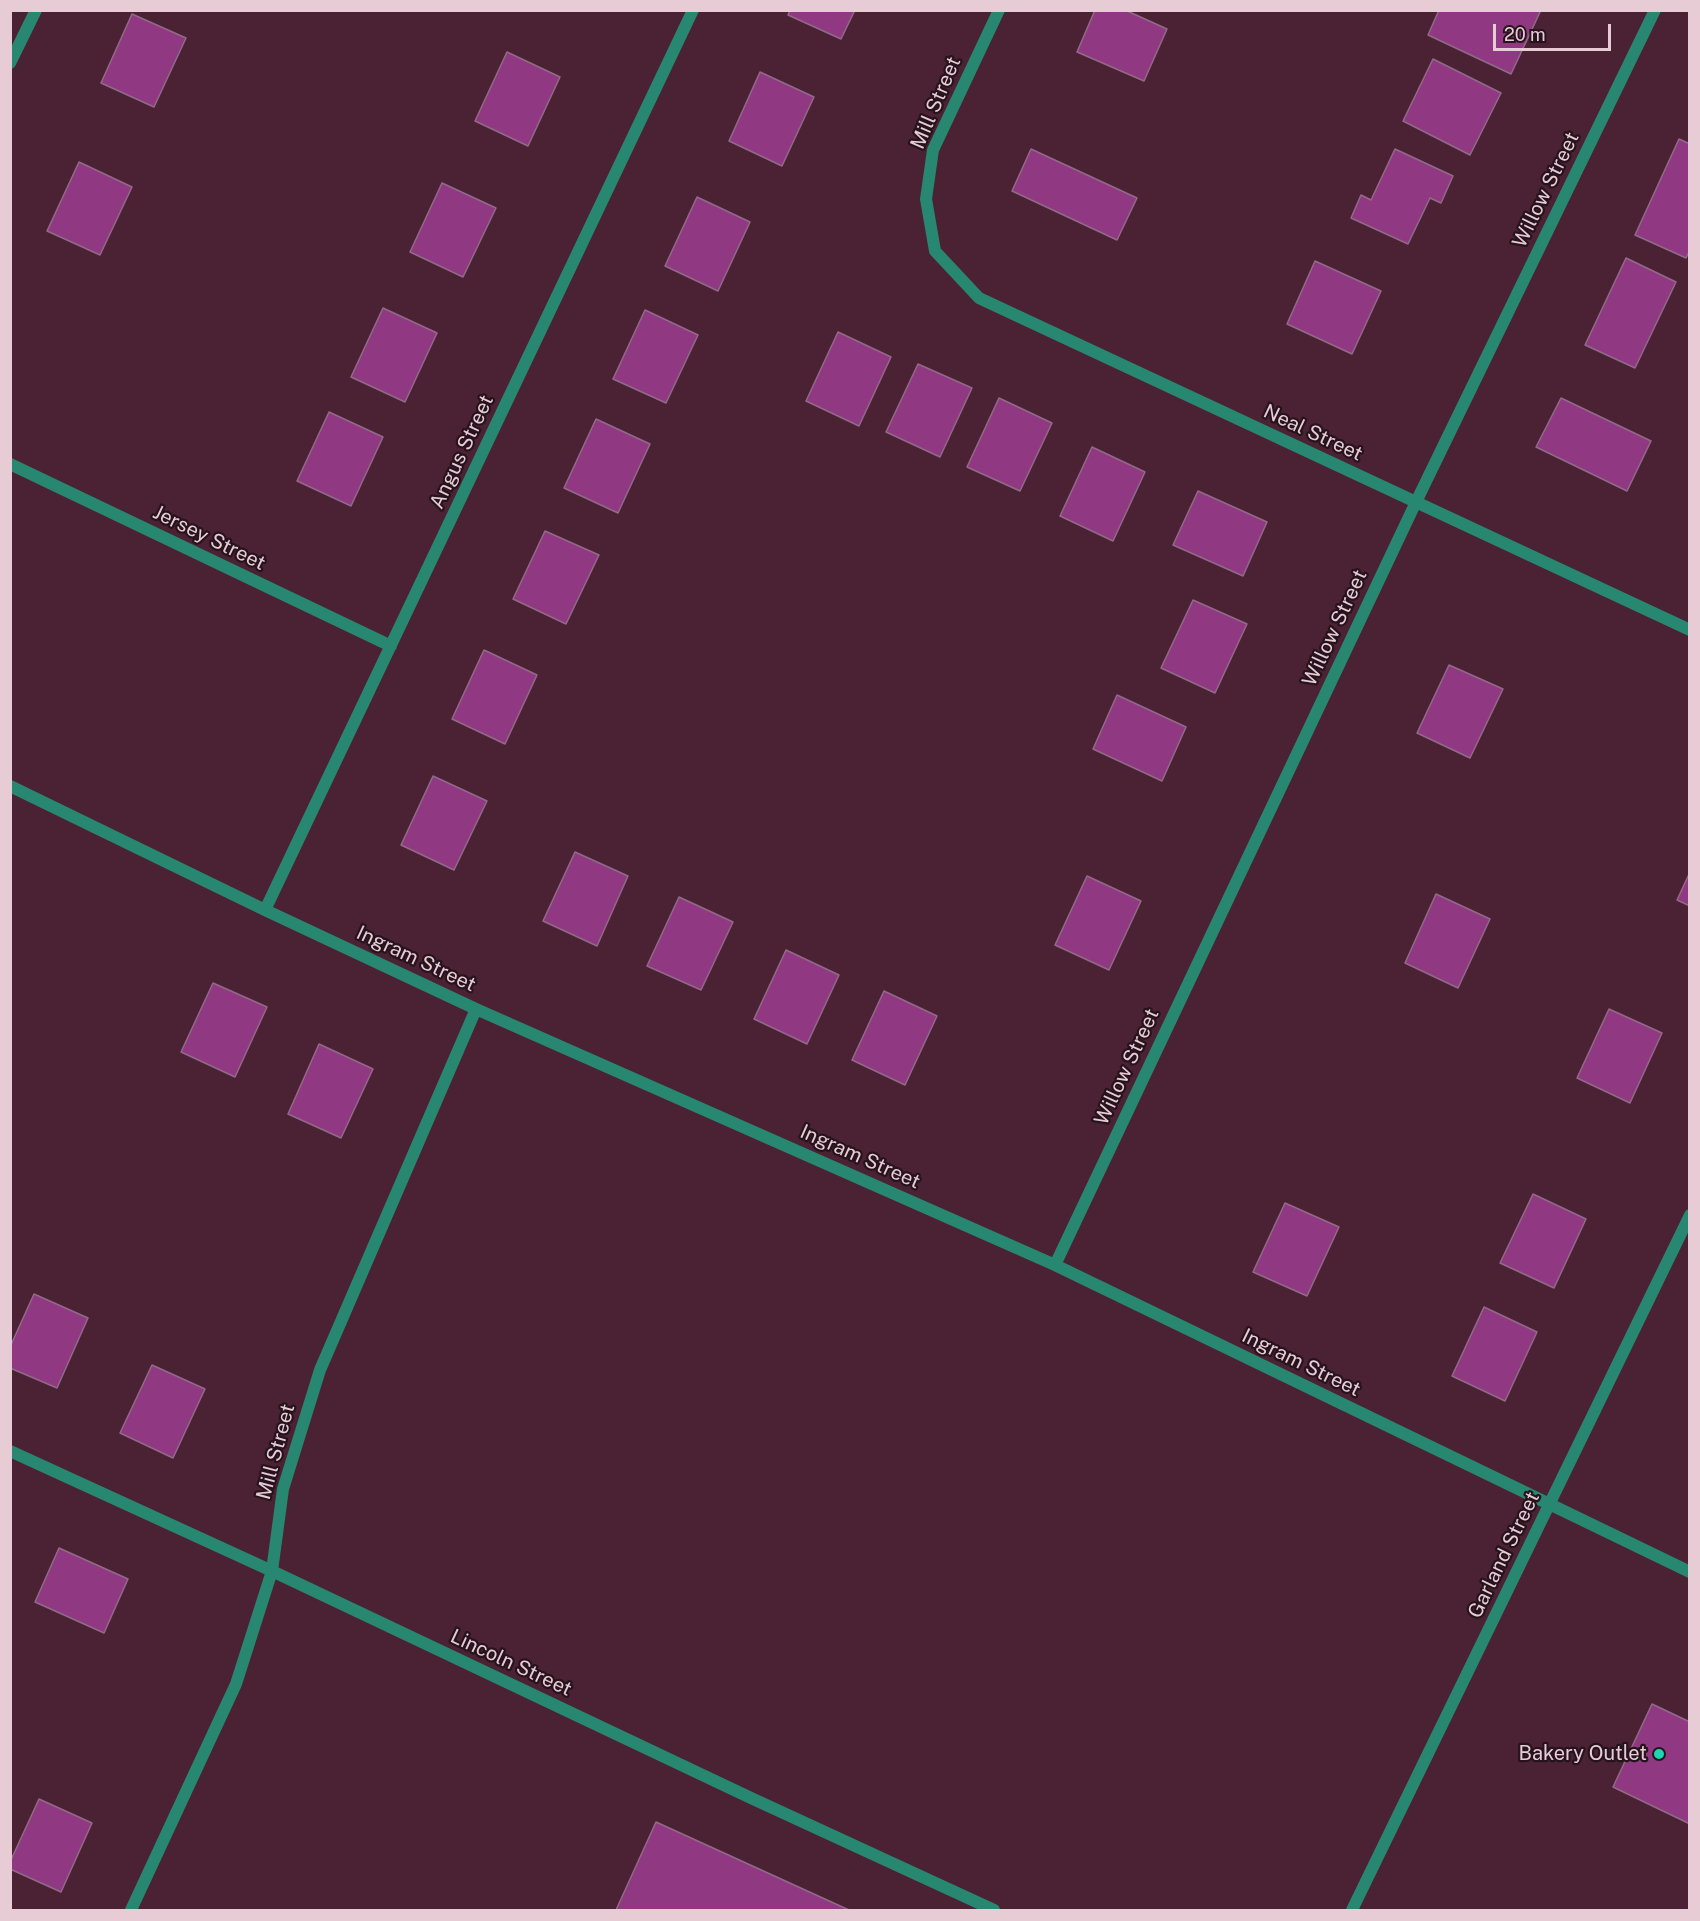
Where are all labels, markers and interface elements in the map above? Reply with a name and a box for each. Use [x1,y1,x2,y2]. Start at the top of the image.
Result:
scale bar [1496,12,1614,50]
text: 20 m [1504,24,1546,45]
street label: Mill Street [906,53,966,153]
street label: Willow Street [1508,128,1584,252]
street label: Angus Street [425,391,499,513]
street label: Neal Street [1260,400,1366,466]
street label: Jersey Street [149,500,269,576]
street label: Willow Street [1298,566,1372,690]
street label: Ingram Street [353,921,479,997]
street label: Willow Street [1090,1005,1164,1129]
street label: Ingram Street [796,1120,924,1194]
street label: Ingram Street [1238,1324,1364,1402]
street label: Mill Street [252,1402,300,1502]
street label: Garland Street [1463,1488,1545,1622]
street label: Lincoln Street [447,1624,575,1702]
place label: Bakery Outlet [1519,1742,1647,1766]
marker: Bakery Outlet [1652,1747,1666,1761]

